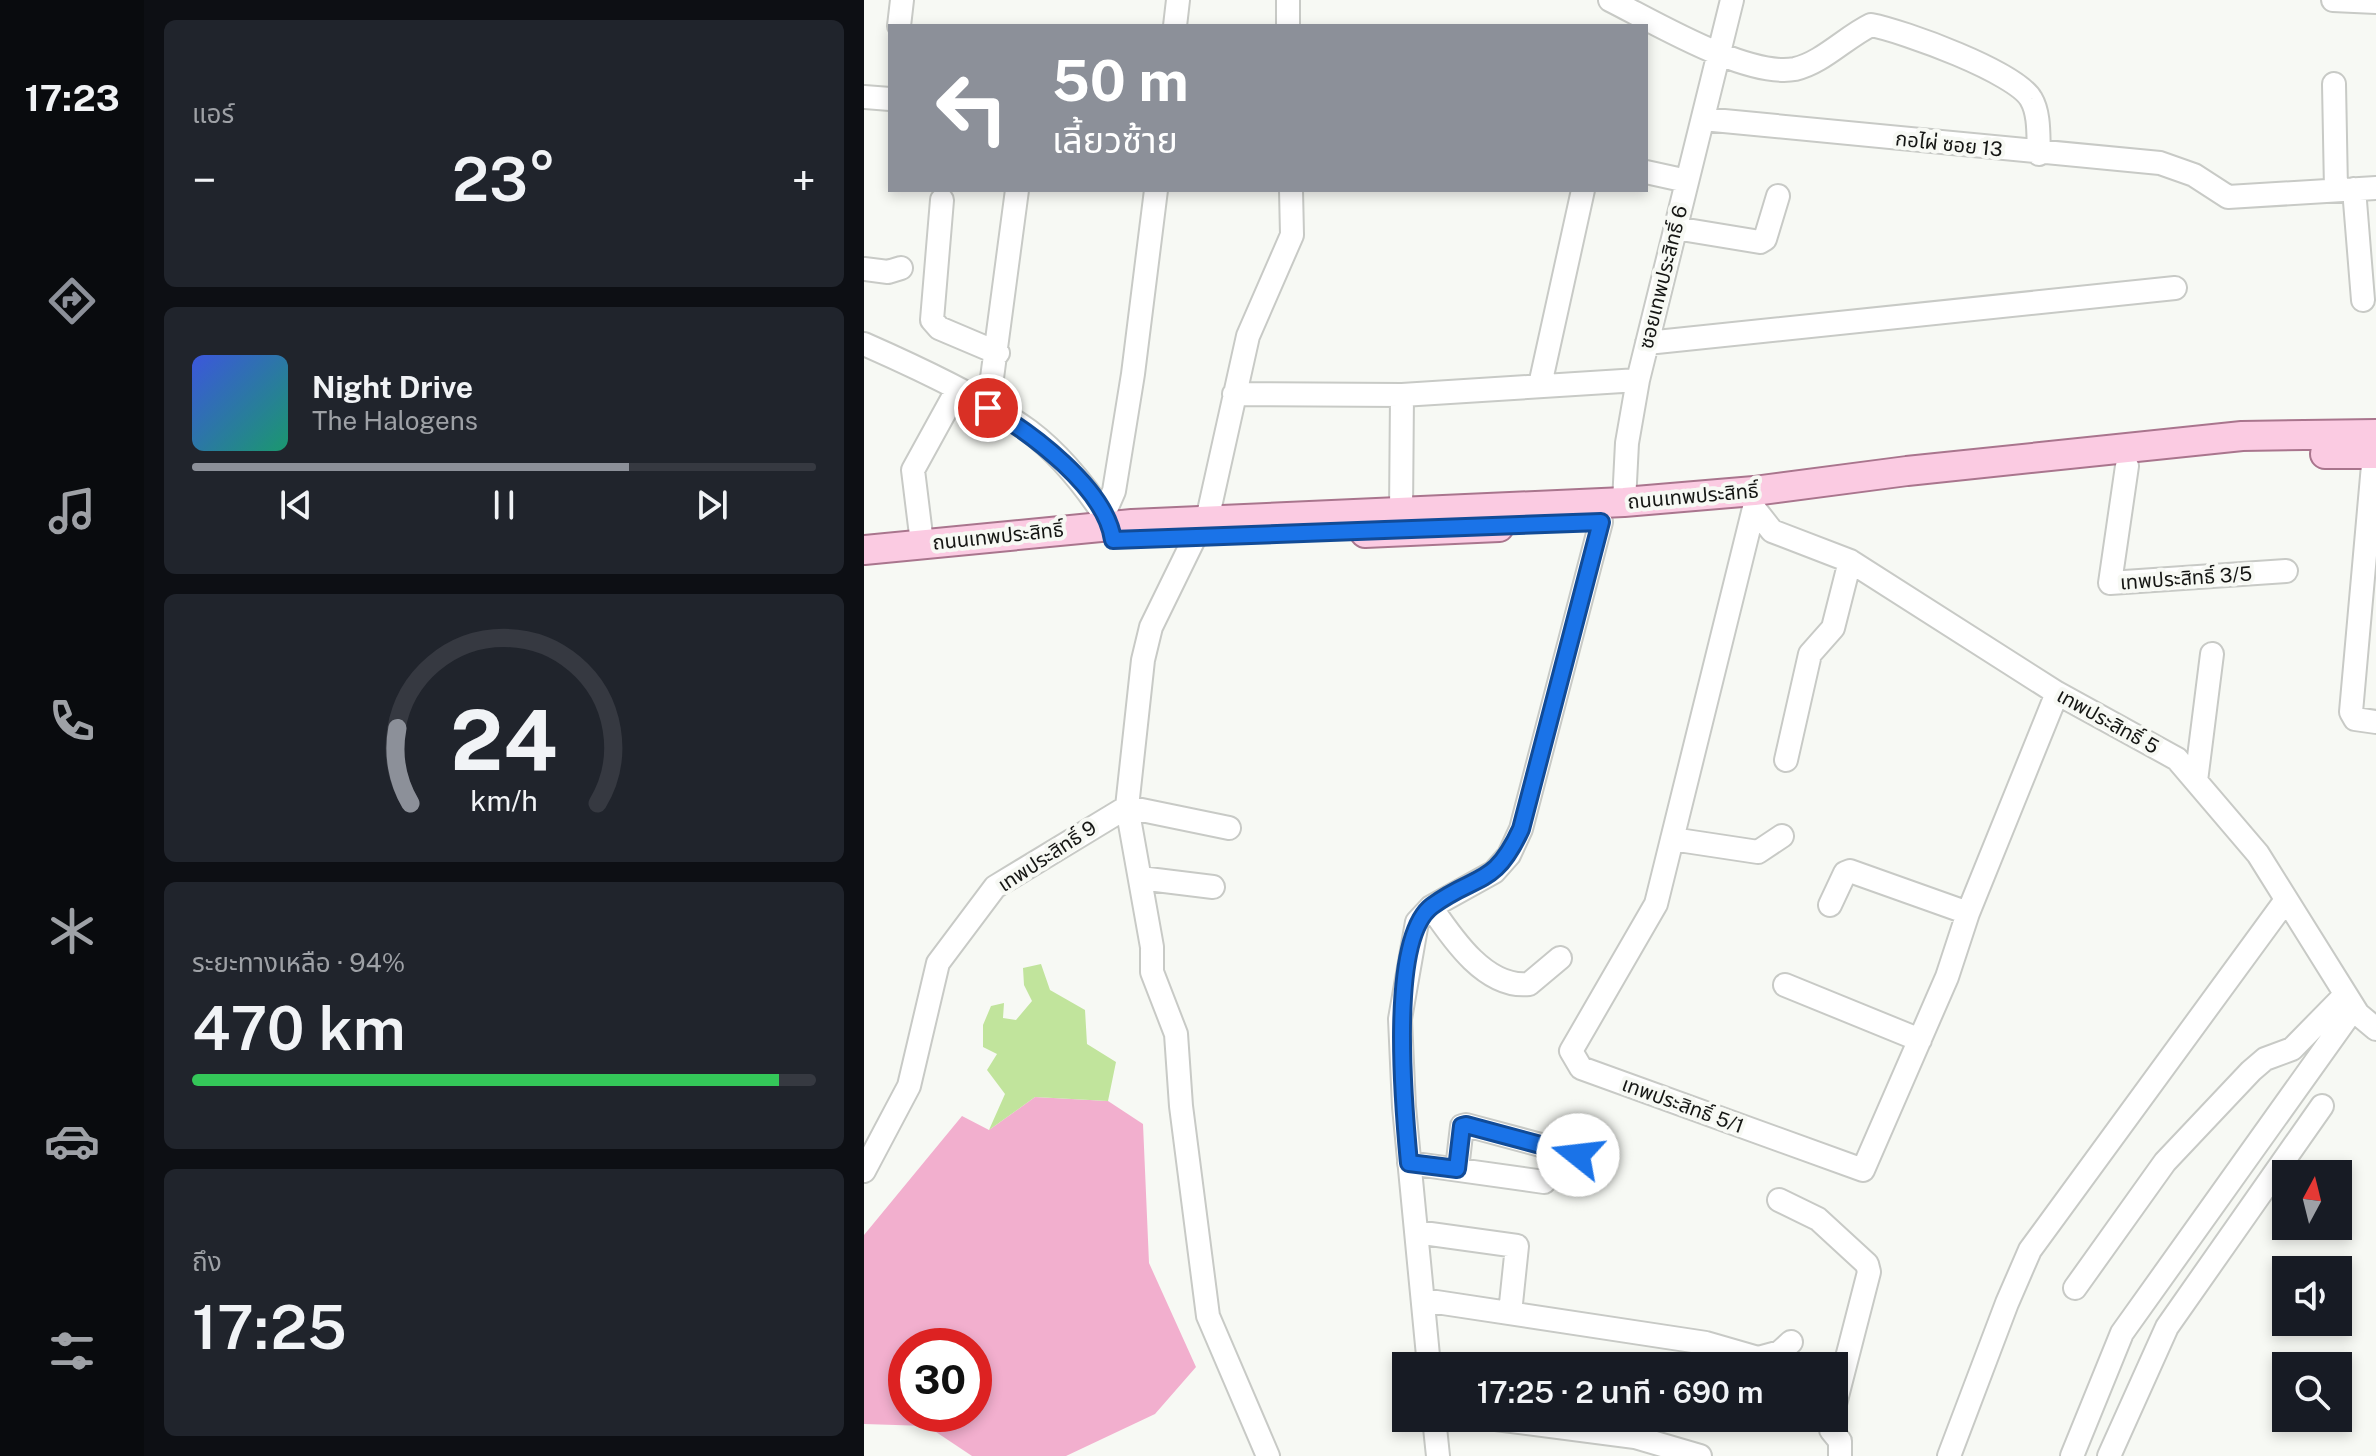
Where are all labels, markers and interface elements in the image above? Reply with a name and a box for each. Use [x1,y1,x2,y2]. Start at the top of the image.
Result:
text: 50 m [1052,48,1189,114]
icon: left [920,56,1024,160]
text: 17:23 [24,77,120,119]
text: แอร์ [192,98,234,129]
text: เลี้ยวซ้าย [1052,119,1178,161]
street label: กอไผ่ ซอย 13 [1894,126,2004,162]
text: 23° [452,144,556,215]
text: − [192,154,216,206]
text: + [792,154,816,206]
street label: ซอยเทพประสิทธิ์ 6 [1634,203,1692,351]
icon: directions [44,273,100,329]
text: Night Drive [312,369,473,405]
pin [954,374,1022,442]
icon: arrive [966,386,1010,430]
text: The Halogens [312,405,478,436]
street label: ถนนเทพประสิทธิ์ [1626,478,1760,514]
icon: music [44,483,100,539]
icon: previous [274,483,318,527]
icon: pause [482,483,526,527]
icon: next [690,483,734,527]
street label: ถนนเทพประสิทธิ์ [931,517,1065,555]
street label: เทพประสิทธิ์ 3/5 [2119,561,2253,595]
street label: เทพประสิทธิ์ 5 [2053,683,2163,759]
text: 24 [450,691,558,789]
icon: phone [44,693,100,749]
text: km/h [470,784,538,817]
street label: เทพประสิทธิ์ 9 [993,815,1101,897]
icon: climate [44,903,100,959]
text: ระยะทางเหลือ · 94% [192,947,405,978]
text: 470 km [192,993,406,1064]
street label: เทพประสิทธิ์ 5/1 [1619,1072,1747,1138]
icon: car [44,1113,100,1169]
position arrow [1536,1113,1620,1197]
north arrow [2272,1160,2352,1240]
map controls [2272,1160,2352,1432]
text: ถึง [192,1246,222,1277]
button: sound [2272,1256,2352,1336]
text: 17:25 [192,1292,347,1363]
icon: filters [44,1323,100,1379]
speed limit sign: 30 [888,1328,992,1432]
button: search [2272,1352,2352,1432]
text: 17:25 · 2 นาที · 690 m [1477,1374,1763,1410]

